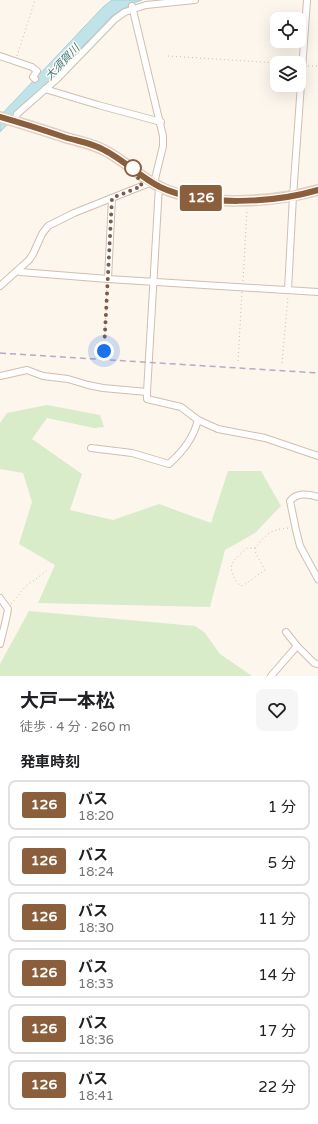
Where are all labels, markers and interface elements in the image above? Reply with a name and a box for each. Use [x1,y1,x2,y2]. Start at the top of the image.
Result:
map controls [270,12,306,92]
button: locate [270,12,306,48]
water label: 大須賀川 [43,41,83,83]
button: layers [270,56,306,92]
unlabelled marker [124,159,142,177]
line badge: 126 [178,185,224,211]
text: 126 [188,189,214,206]
your location [94,341,114,361]
button: heart [256,689,298,731]
text: 大戸一本松 [20,690,115,712]
text: 徒歩 · 4 分 · 260 m [20,719,131,735]
text: 発車時刻 [20,753,80,771]
text: バス [78,790,108,808]
text: 126 [31,796,57,813]
text: 1 分 [268,798,296,816]
text: 18:20 [78,808,114,824]
text: バス [78,846,108,864]
text: 126 [31,852,57,869]
text: 5 分 [268,854,296,872]
text: 18:24 [78,864,114,880]
text: バス [78,902,108,920]
text: 126 [31,908,57,925]
text: 11 分 [258,910,296,928]
text: 18:30 [78,920,114,936]
text: バス [78,958,108,976]
text: 126 [31,964,57,981]
text: 14 分 [258,966,296,984]
text: 18:33 [78,976,114,992]
text: バス [78,1014,108,1032]
text: 126 [31,1020,57,1037]
text: 17 分 [258,1022,296,1040]
text: 18:36 [78,1032,114,1048]
text: バス [78,1070,108,1088]
text: 126 [31,1076,57,1093]
text: 22 分 [258,1078,296,1096]
text: 18:41 [78,1088,114,1104]

